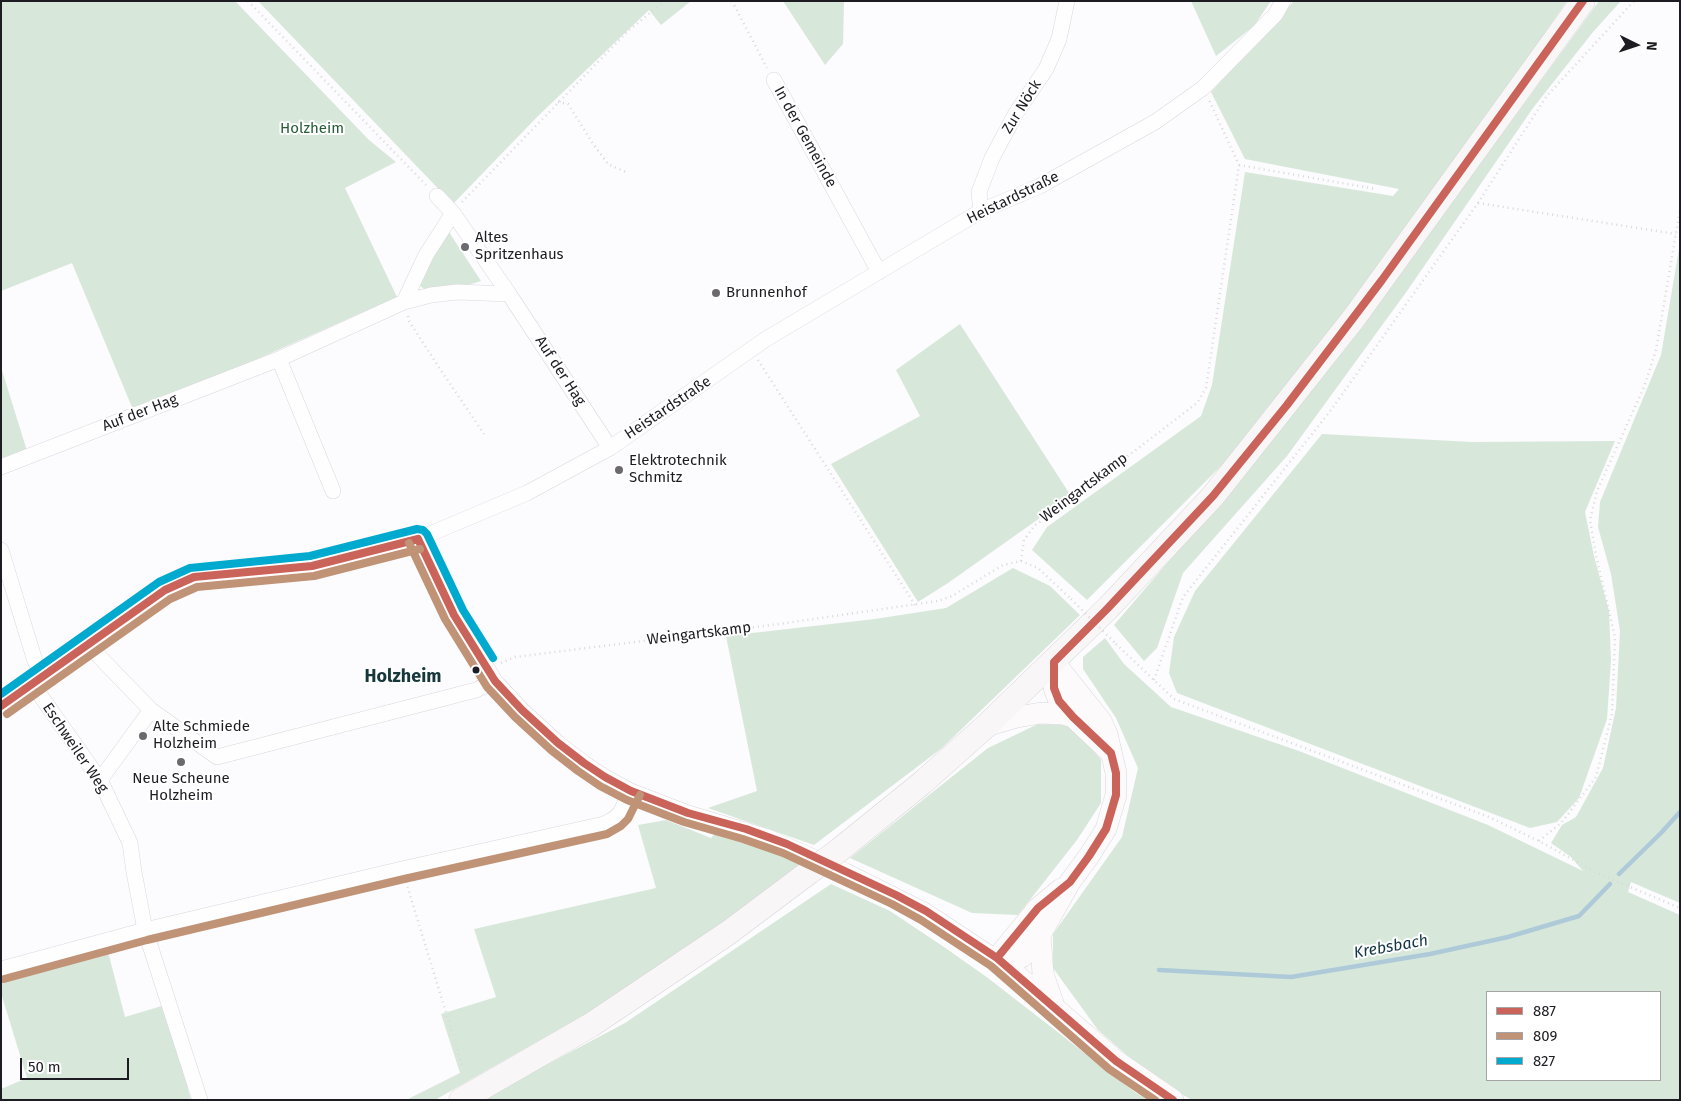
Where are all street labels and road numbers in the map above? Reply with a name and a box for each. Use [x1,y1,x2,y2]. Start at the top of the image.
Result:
street label: Zur Nöck [999,77,1045,137]
street label: In der Gemeinde [770,83,840,191]
street label: Heistardstraße [964,168,1062,228]
street label: Auf der Hag [531,333,589,409]
street label: Heistardstraße [621,372,715,444]
street label: Auf der Hag [100,390,180,436]
street label: Weingartskamp [1037,449,1131,527]
street label: Weingartskamp [646,619,752,649]
street label: Eschweiler Weg [38,700,112,796]

